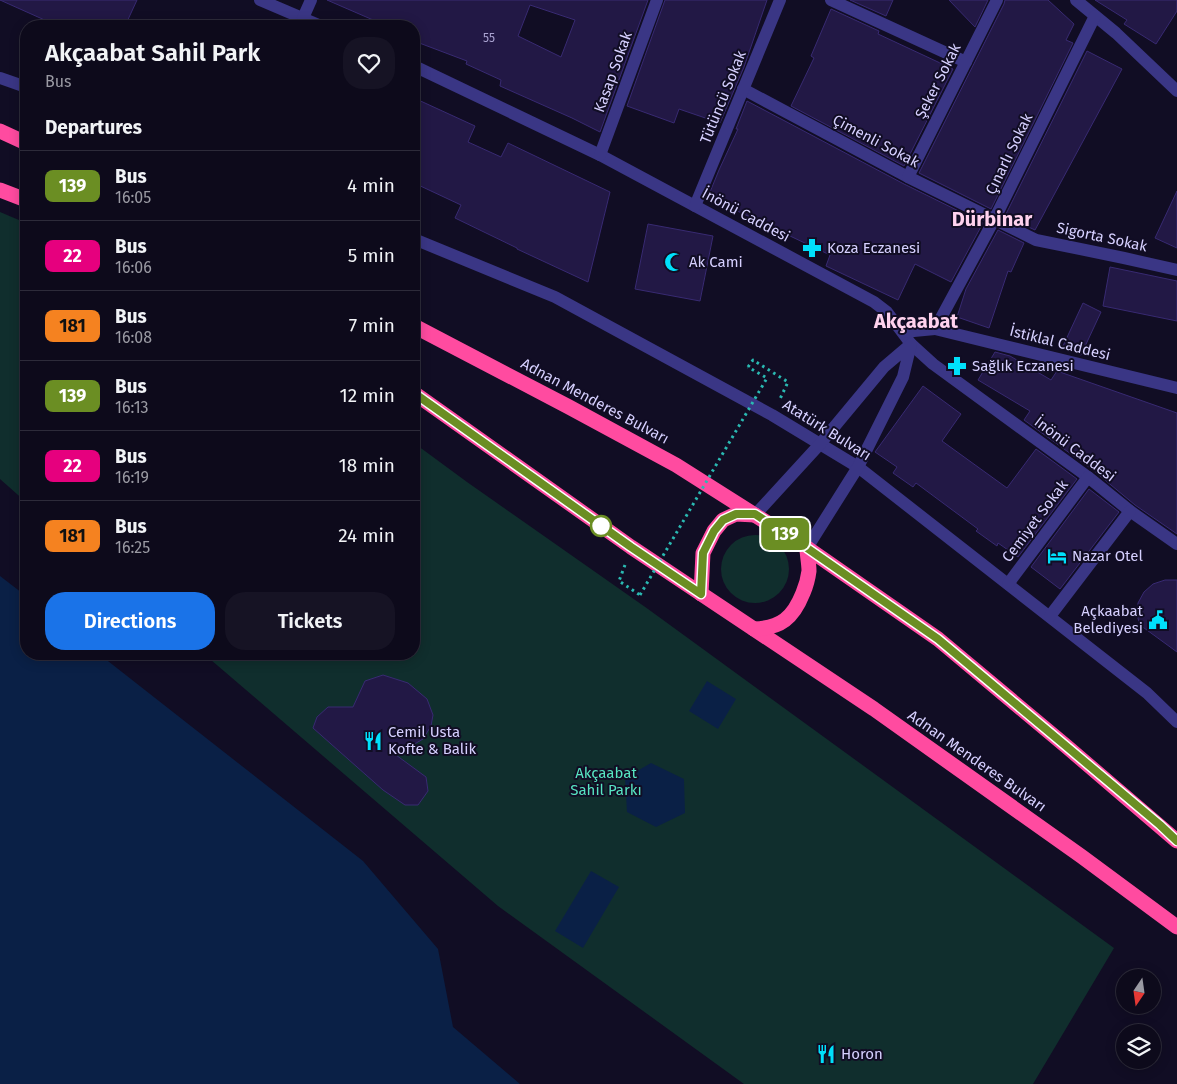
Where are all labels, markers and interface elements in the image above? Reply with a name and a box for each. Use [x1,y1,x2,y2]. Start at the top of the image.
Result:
street label: Kasap Sokak [590,29,636,115]
house number: 55 [483,31,495,45]
button: heart [343,37,395,89]
text: Akçaabat Sahil Park [45,39,260,67]
street label: Şeker Sokak [911,40,965,122]
street label: Tütüncü Sokak [696,48,750,146]
text: Bus [45,72,72,91]
street label: Çınarlı Sokak [982,110,1037,197]
street label: Çimenli Sokak [830,111,923,171]
text: Departures [45,116,142,139]
text: Bus [115,165,147,188]
text: 4 min [347,174,395,197]
text: 139 [59,175,86,197]
street label: İnönü Caddesi [699,184,793,246]
text: 16:05 [115,188,151,207]
district label: Dürbinar [952,207,1033,231]
street label: Sigorta Sokak [1055,219,1149,255]
text: Bus [115,235,147,258]
pharmacy icon: Koza Eczanesi [801,237,823,259]
place label: Koza Eczanesi [827,239,920,257]
text: 5 min [348,244,395,267]
text: 22 [63,245,82,267]
mosque icon: Ak Cami [663,251,685,273]
place label: Ak Cami [689,253,743,271]
text: 16:06 [115,258,152,277]
text: Bus [115,305,147,328]
district label: Akçaabat [873,309,958,333]
text: 7 min [349,314,395,337]
text: 181 [59,315,86,337]
street label: İstiklal Caddesi [1008,322,1112,364]
text: 16:08 [115,328,152,347]
street label: Adnan Menderes Bulvarı [518,354,672,448]
pharmacy icon: Sağlık Eczanesi [946,355,968,377]
place label: Sağlık Eczanesi [972,357,1074,375]
text: Bus [115,375,147,398]
text: 12 min [340,384,395,407]
text: 139 [59,385,86,407]
street label: Atatürk Bulvarı [779,396,875,464]
text: 16:13 [115,398,149,417]
street label: İnönü Caddesi [1031,413,1119,485]
text: Bus [115,445,147,468]
text: 18 min [338,454,395,477]
text: 22 [63,455,82,477]
text: 16:19 [115,468,149,487]
street label: Cemiyet Sokak [998,476,1072,566]
text: Bus [115,515,147,538]
unlabelled marker [590,515,612,537]
line badge: 139 [756,518,814,550]
text: 139 [771,523,799,545]
text: 24 min [338,524,395,547]
text: 181 [59,525,86,547]
text: 16:25 [115,538,150,557]
hotel icon: Nazar Otel [1046,545,1068,567]
place label: Nazar Otel [1072,547,1143,565]
button: Directions [45,592,215,650]
button: Tickets [225,592,395,650]
place label: Açkaabat Belediyesi [1073,602,1144,637]
public building icon: Açkaabat Belediyesi [1147,609,1169,631]
street label: Adnan Menderes Bulvarı [904,706,1050,816]
place label: Cemil Usta Kofte & Balik [388,723,476,758]
restaurant icon: Cemil Usta Kofte & Balik [362,730,384,752]
park label: Akçaabat Sahil Parkı [570,764,642,799]
north arrow [1116,969,1161,1014]
map controls [1116,969,1161,1069]
button: layers [1116,1024,1161,1069]
restaurant icon: Horon [815,1043,837,1065]
place label: Horon [841,1045,883,1063]

